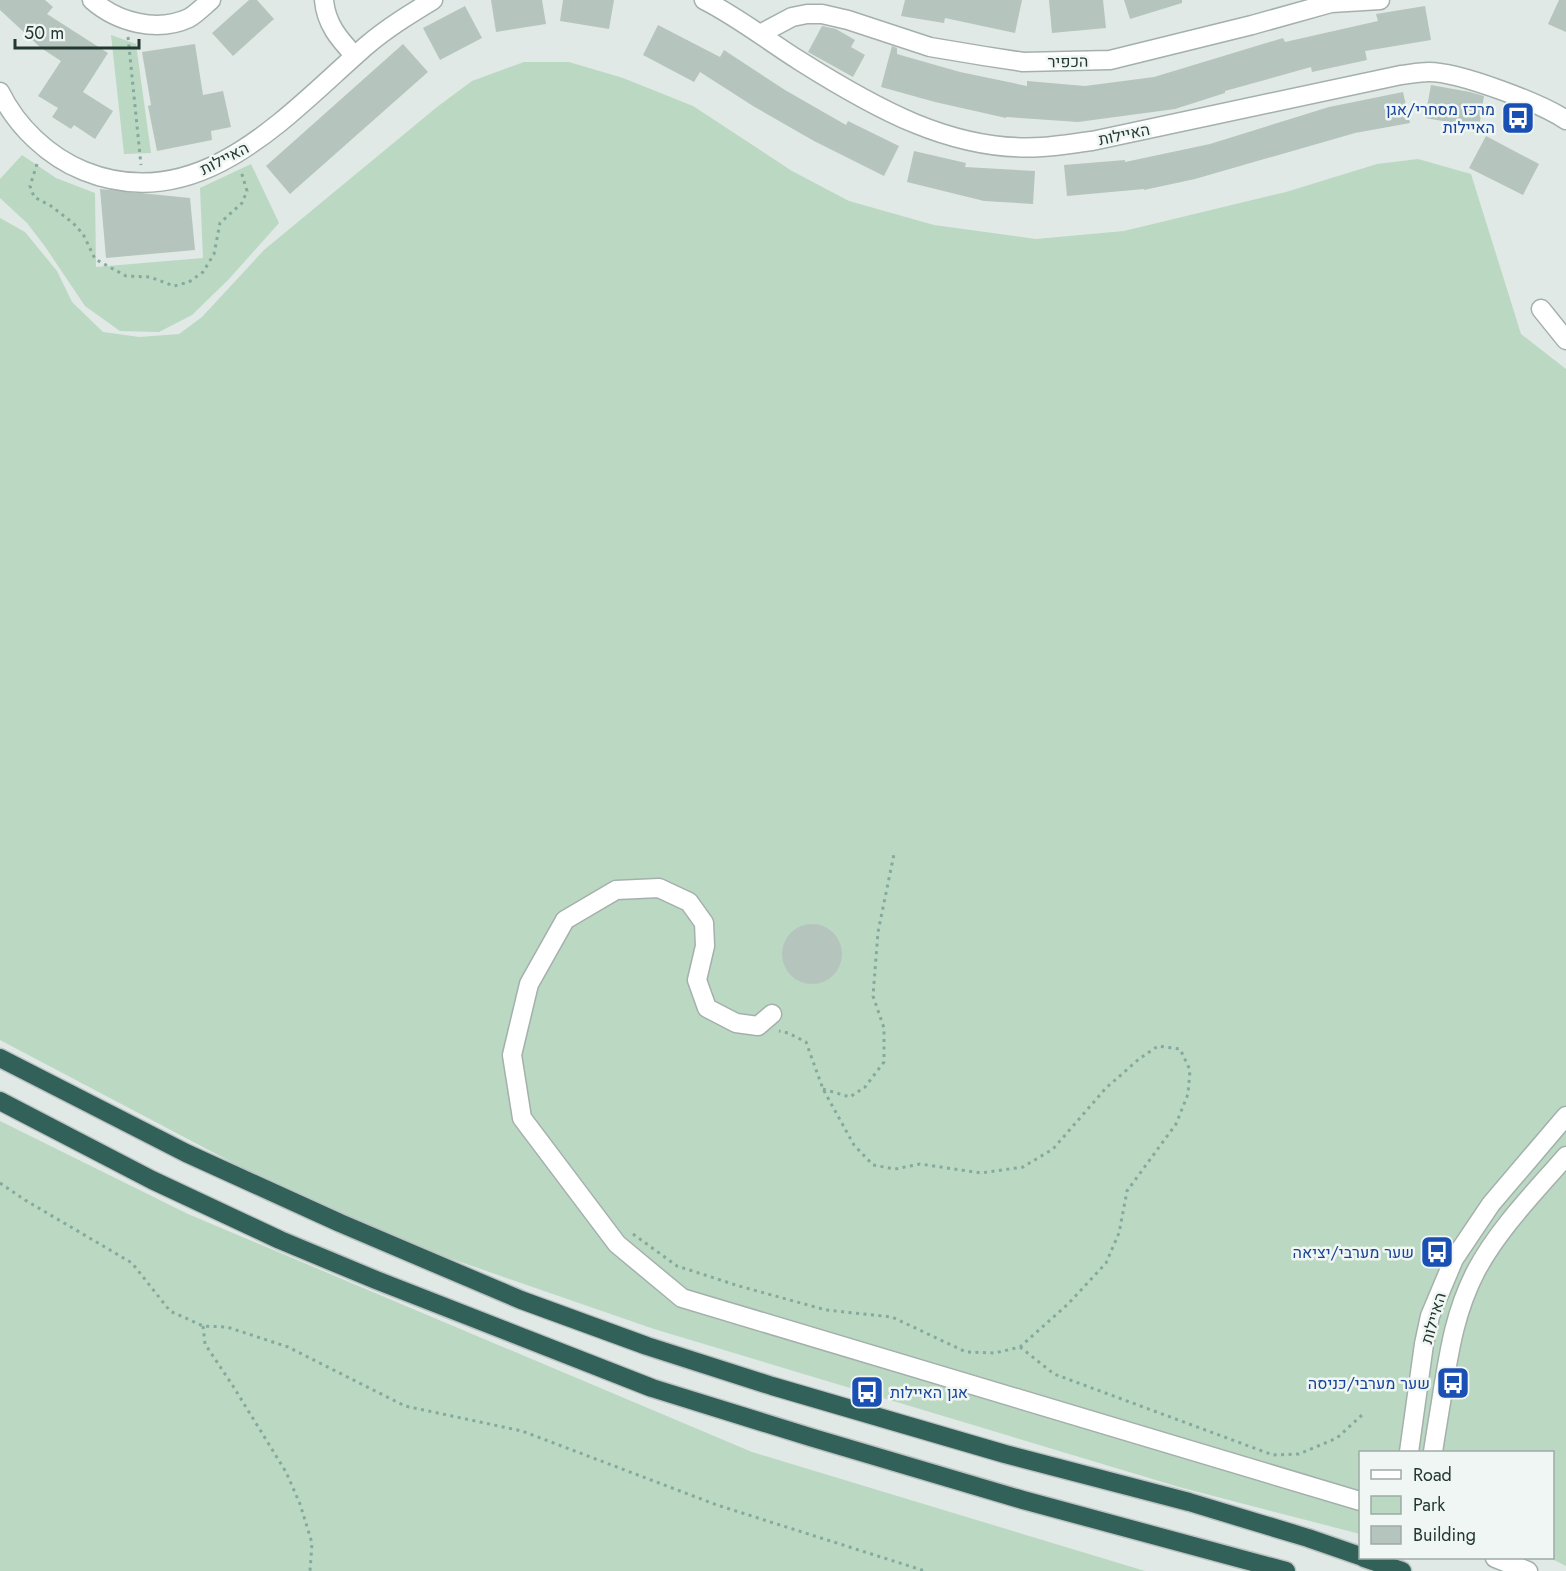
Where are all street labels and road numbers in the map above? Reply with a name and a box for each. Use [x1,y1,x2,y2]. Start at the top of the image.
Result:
street label: הכפיר [1047,50,1089,73]
street label: האיילות [1096,118,1152,151]
street label: האיילות [196,136,253,181]
street label: האיילות [1415,1290,1452,1346]

